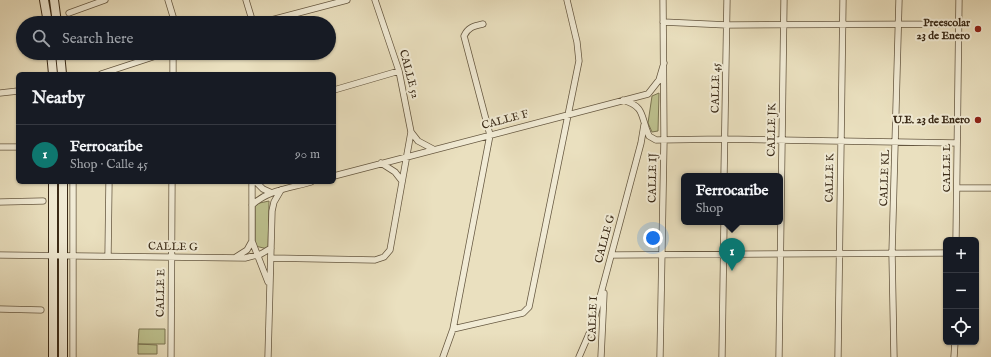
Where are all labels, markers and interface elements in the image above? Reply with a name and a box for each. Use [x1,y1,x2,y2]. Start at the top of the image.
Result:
search box [16,16,336,60]
place label: Preescolar 23 de Enero [917,16,971,43]
marker: Preescolar 23 de Enero [973,24,983,34]
icon: search [30,27,52,49]
text: Search here [62,29,133,48]
street label: CALLE 52 [396,48,422,100]
street label: CALLE 45 [709,63,723,113]
text: Nearby [32,88,85,109]
street label: CALLE JK [765,102,779,157]
street label: CALLE F [480,107,530,133]
place label: U.E. 23 de Enero [892,113,970,127]
marker: U.E. 23 de Enero [973,115,983,125]
text: Ferrocaribe [70,137,143,156]
street label: CALLE L [940,143,954,192]
text: 1 [43,146,47,163]
text: 90 m [295,146,320,163]
street label: CALLE KL [877,149,893,207]
street label: CALLE IJ [646,152,660,203]
street label: CALLE K [823,152,837,203]
text: Shop · Calle 45 [70,156,148,173]
popup [681,173,783,225]
text: Ferrocaribe [696,181,768,200]
text: Shop [696,200,723,217]
street label: CALLE G [592,213,618,265]
your location [643,228,663,248]
map controls [943,237,979,345]
button: + [943,237,979,273]
pin: 1 [719,238,745,271]
street label: CALLE G [148,240,198,254]
street label: CALLE E [154,268,168,317]
button: − [943,273,979,309]
street label: CALLE I [585,296,601,342]
button: locate [943,309,979,345]

